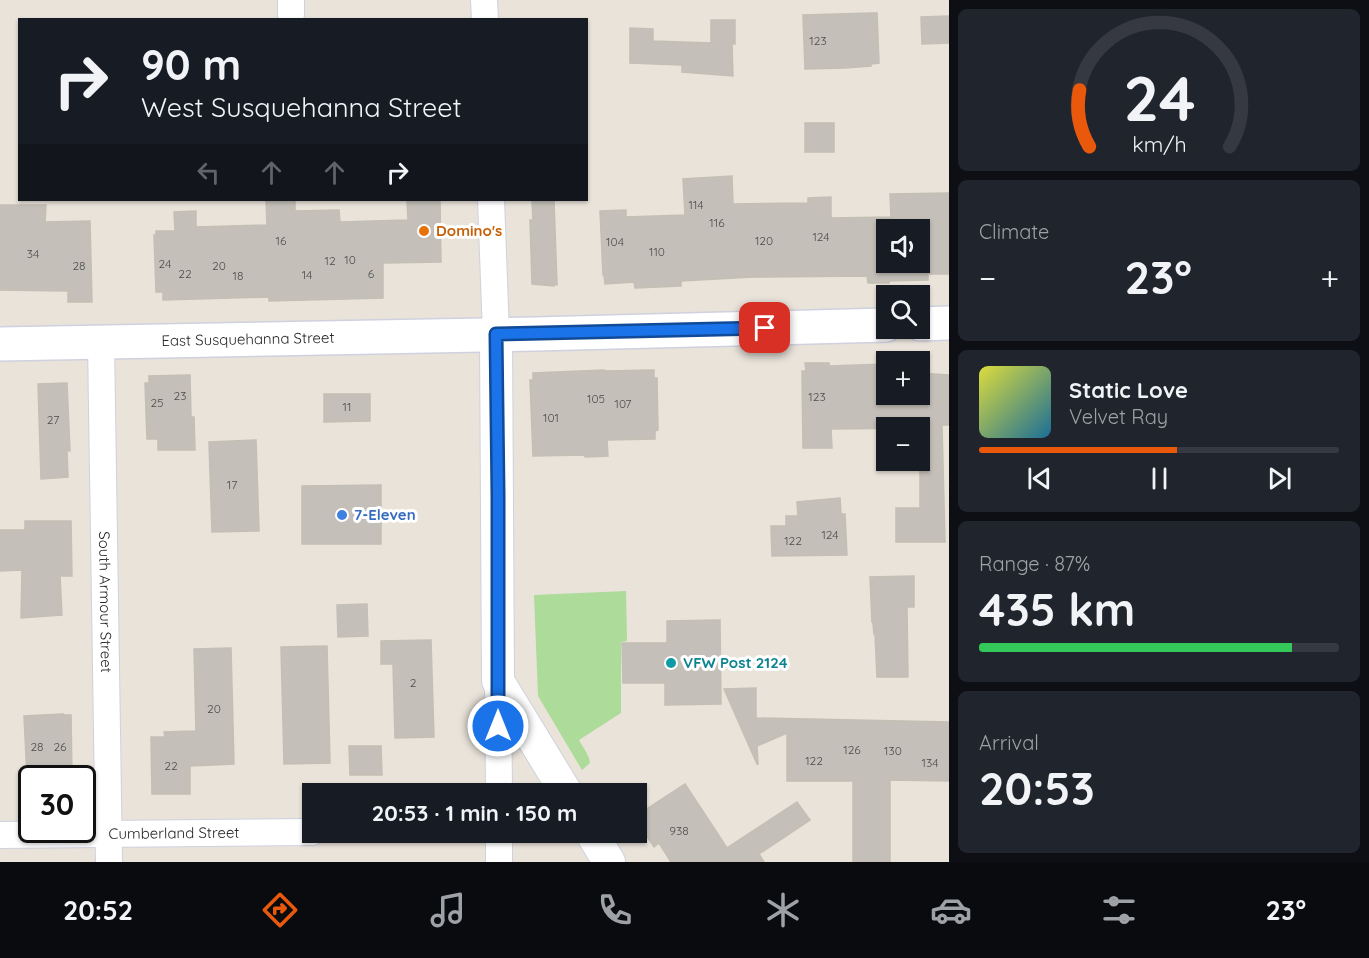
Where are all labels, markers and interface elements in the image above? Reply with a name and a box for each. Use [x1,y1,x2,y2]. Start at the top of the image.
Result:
house number: 123 [809,33,827,48]
text: 90 m [141,38,241,91]
icon: right [42,42,120,120]
text: 24 [1123,59,1195,137]
text: West Susquehanna Street [141,90,462,124]
text: km/h [1132,131,1186,157]
icon: left [192,156,225,189]
icon: ahead [255,156,288,189]
icon: ahead [318,156,351,189]
icon: right [381,156,414,189]
house number: 114 [688,197,704,212]
house number: 116 [709,215,725,230]
map controls [876,219,930,471]
button: sound [876,219,930,273]
text: Climate [979,219,1049,244]
place label: Domino's [436,221,502,240]
marker: Domino's [417,224,431,238]
house number: 124 [812,229,830,244]
house number: 16 [276,233,287,248]
house number: 120 [755,233,773,248]
house number: 104 [606,234,624,249]
house number: 110 [649,244,665,259]
house number: 34 [27,246,39,261]
text: 23° [1125,249,1192,305]
house number: 10 [344,252,356,267]
house number: 12 [324,253,336,268]
house number: 24 [159,256,171,271]
text: − [979,257,996,298]
text: + [1320,257,1339,298]
house number: 28 [72,258,86,273]
house number: 20 [212,258,226,273]
house number: 22 [178,266,192,281]
house number: 6 [368,266,375,281]
house number: 14 [302,267,312,282]
house number: 18 [233,268,243,283]
button: search [876,285,930,339]
pin [739,302,790,353]
icon: arrive [748,311,781,344]
street label: East Susquehanna Street [161,328,335,350]
button: + [876,351,930,405]
text: Static Love [1069,376,1188,404]
house number: 23 [174,388,186,403]
house number: 123 [808,389,826,404]
house number: 105 [587,391,605,406]
house number: 25 [150,395,164,410]
house number: 107 [614,396,632,411]
house number: 11 [343,399,351,414]
text: Velvet Ray [1069,404,1168,429]
house number: 101 [543,410,559,425]
house number: 27 [47,412,59,427]
button: − [876,417,930,471]
icon: previous [1023,462,1056,495]
icon: pause [1143,462,1176,495]
icon: next [1263,462,1296,495]
house number: 17 [227,477,237,492]
place label: 7-Eleven [354,505,416,524]
marker: 7-Eleven [335,508,349,522]
house number: 124 [821,527,839,542]
street label: South Armour Street [95,531,116,673]
house number: 122 [784,533,802,548]
text: Range · 87% [979,551,1090,576]
text: 435 km [979,581,1135,637]
place label: VFW Post 2124 [683,653,788,672]
marker: VFW Post 2124 [664,656,678,670]
house number: 2 [410,675,417,690]
position arrow [466,694,530,758]
house number: 20 [207,701,221,716]
text: Arrival [979,730,1039,755]
house number: 28 [30,739,44,754]
house number: 26 [53,739,67,754]
house number: 126 [843,742,861,757]
house number: 130 [884,743,902,758]
house number: 122 [805,753,823,768]
house number: 134 [921,755,939,770]
house number: 22 [164,758,178,773]
text: 20:53 [979,760,1095,816]
speed limit sign: 30 [18,765,96,843]
text: 20:53 · 1 min · 150 m [372,799,577,827]
street label: Cumberland Street [108,823,240,843]
house number: 938 [669,823,689,838]
icon: directions [259,889,301,931]
icon: music [427,889,469,931]
icon: phone [594,889,636,931]
icon: climate [762,889,804,931]
icon: car [930,889,972,931]
icon: filters [1098,889,1140,931]
text: 20:52 [63,893,133,927]
text: 23° [1266,893,1306,927]

